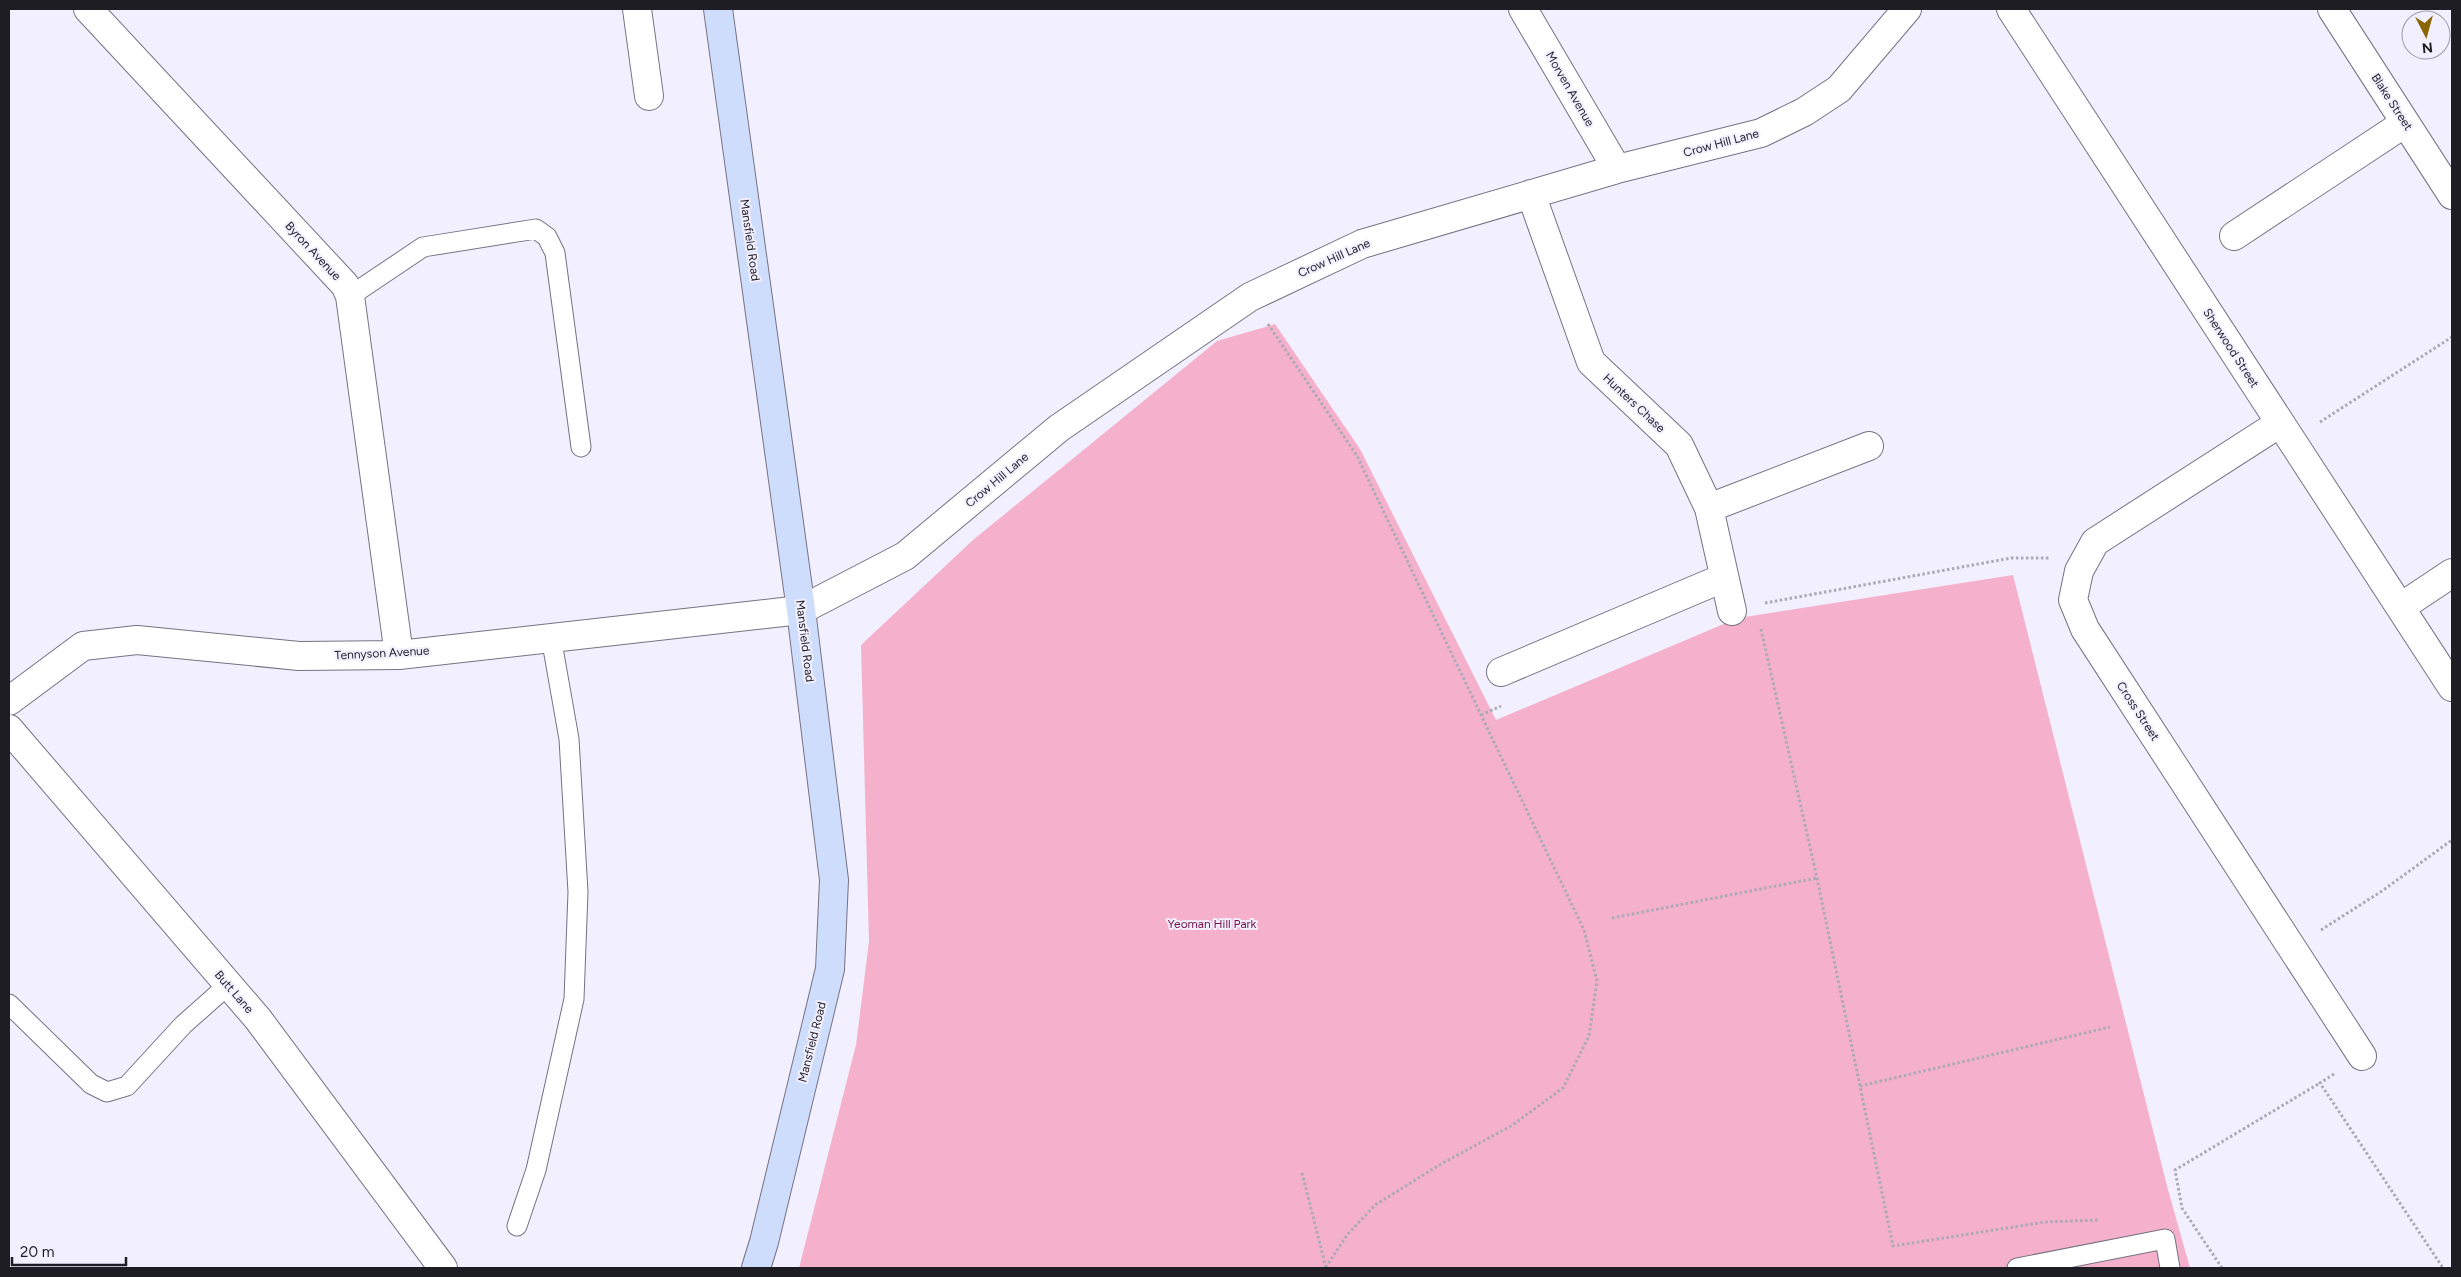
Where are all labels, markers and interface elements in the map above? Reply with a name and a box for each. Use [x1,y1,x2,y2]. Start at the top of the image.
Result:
north arrow [2401,10,2451,60]
text: N [2421,38,2434,56]
street label: Morven Avenue [1543,49,1597,129]
street label: Blake Street [2368,71,2416,133]
street label: Crow Hill Lane [1682,126,1761,160]
street label: Mansfield Road [737,198,763,282]
street label: Byron Avenue [282,219,344,283]
street label: Crow Hill Lane [1296,236,1373,280]
street label: Sherwood Street [2200,306,2262,391]
street label: Hunters Chase [1600,371,1668,436]
street label: Crow Hill Lane [963,449,1032,510]
street label: Mansfield Road [793,599,817,683]
street label: Tennyson Avenue [334,644,430,662]
street label: Cross Street [2114,679,2162,743]
park label: Yeoman Hill Park [1168,917,1257,931]
street label: Butt Lane [212,968,257,1016]
street label: Mansfield Road [795,1000,829,1084]
scale bar [12,1234,126,1266]
text: 20 m [20,1243,54,1261]

